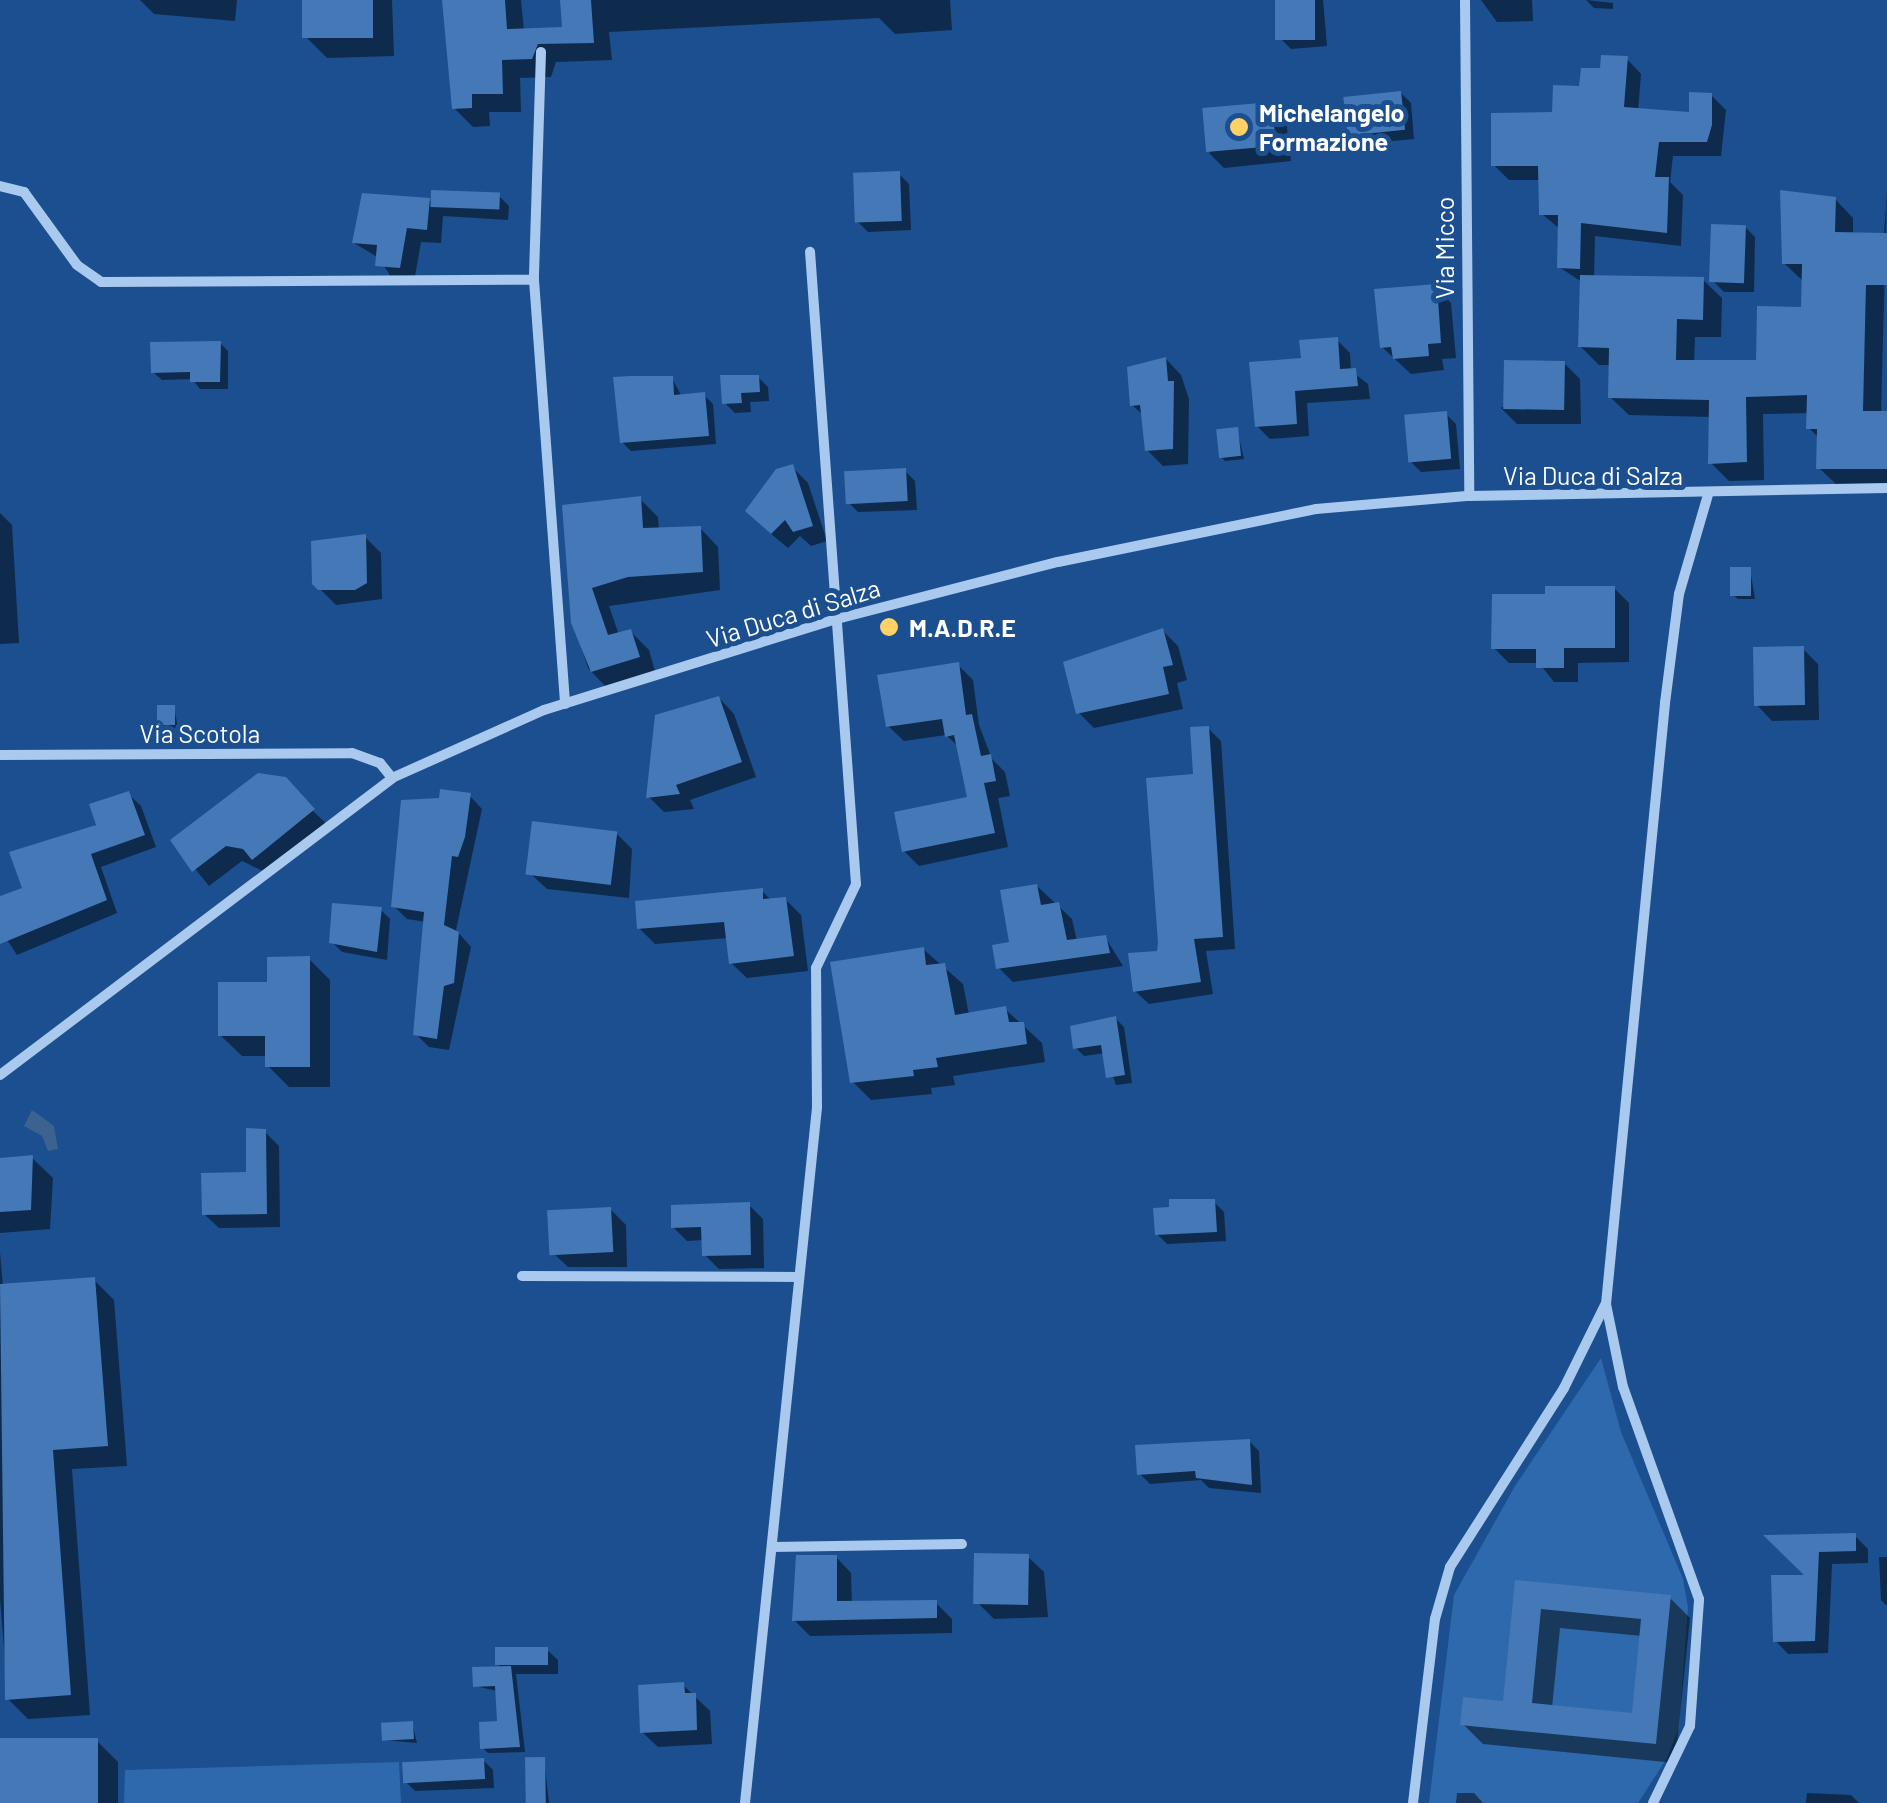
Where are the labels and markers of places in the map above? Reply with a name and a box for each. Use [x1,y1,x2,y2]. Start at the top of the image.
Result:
place label: Michelangelo Formazione [1259,98,1404,157]
marker: Michelangelo Formazione [1228,116,1250,138]
place label: M.A.D.R.E [909,612,1016,642]
marker: M.A.D.R.E [878,616,900,638]

